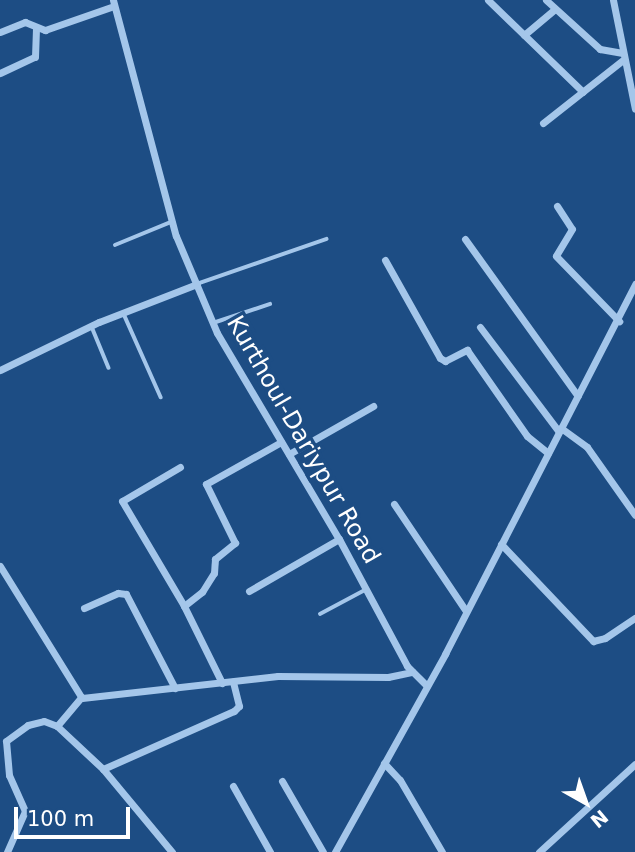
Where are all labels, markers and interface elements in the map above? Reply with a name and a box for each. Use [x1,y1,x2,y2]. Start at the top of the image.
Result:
street label: Kurthoul-Dariypur Road [220,311,386,569]
north arrow [551,768,621,838]
scale bar [18,792,133,836]
text: N [586,806,613,833]
text: 100 m [27,807,94,831]

